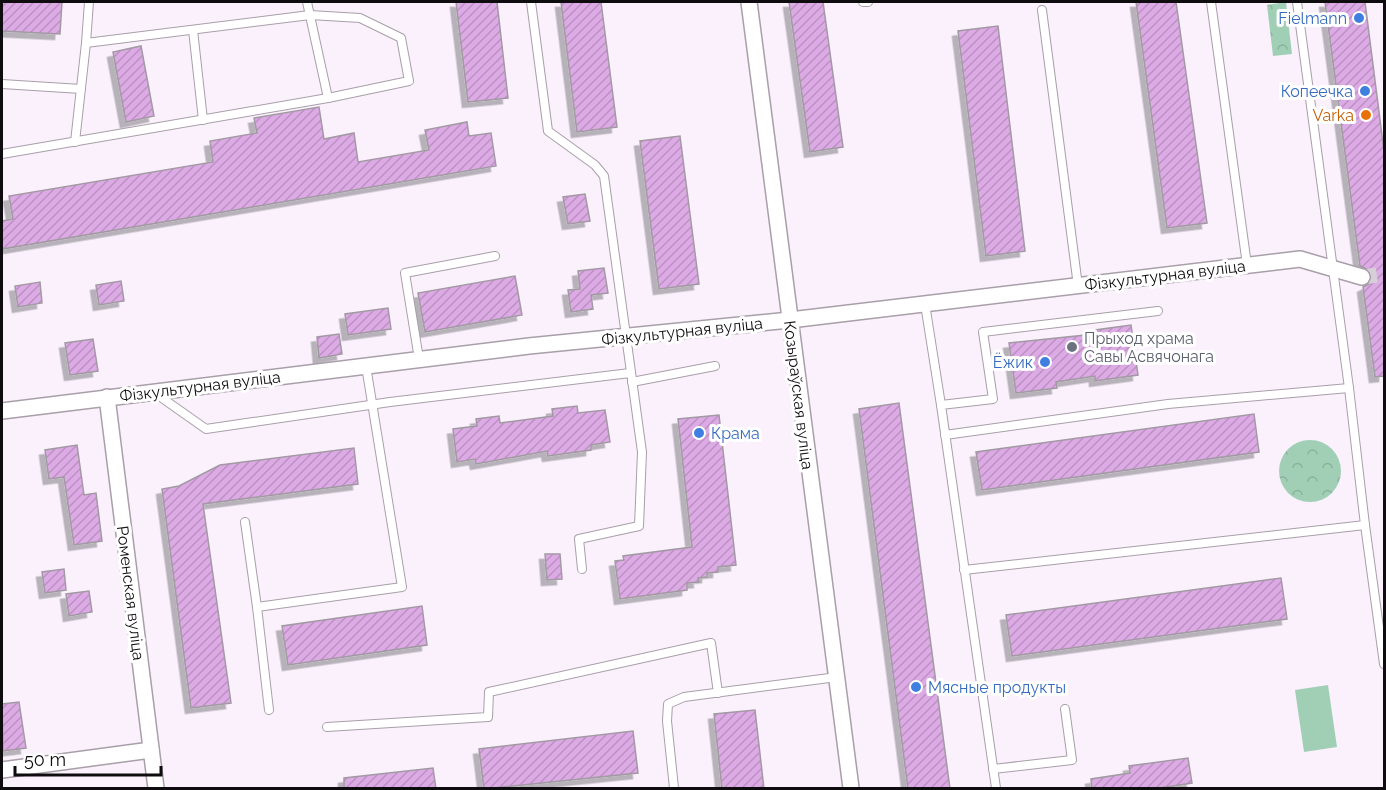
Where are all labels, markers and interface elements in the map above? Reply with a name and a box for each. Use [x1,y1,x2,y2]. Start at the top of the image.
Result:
place label: Fielmann [1278,9,1347,28]
marker: Fielmann [1352,11,1366,25]
place label: Копеечка [1281,82,1353,101]
marker: Копеечка [1358,84,1372,98]
place label: Varka [1312,106,1354,125]
marker: Varka [1359,108,1373,122]
street label: Фізкультурная вуліца [1083,256,1247,295]
street label: Фізкультурная вуліца [600,314,764,349]
street label: Козыраўская вуліца [780,319,817,471]
place label: Прыход храма Савы Асвячонага [1084,329,1214,366]
marker: Прыход храма Савы Асвячонага [1065,340,1079,354]
place label: Ёжик [993,352,1033,372]
marker: Ёжик [1038,355,1052,369]
street label: Фізкультурная вуліца [118,367,282,406]
place label: Крама [711,424,760,443]
marker: Крама [692,426,706,440]
street label: Роменская вуліца [113,525,148,661]
place label: Мясные продукты [928,678,1066,697]
marker: Мясные продукты [909,680,923,694]
scale bar [15,739,160,777]
text: 50 m [24,749,66,770]

